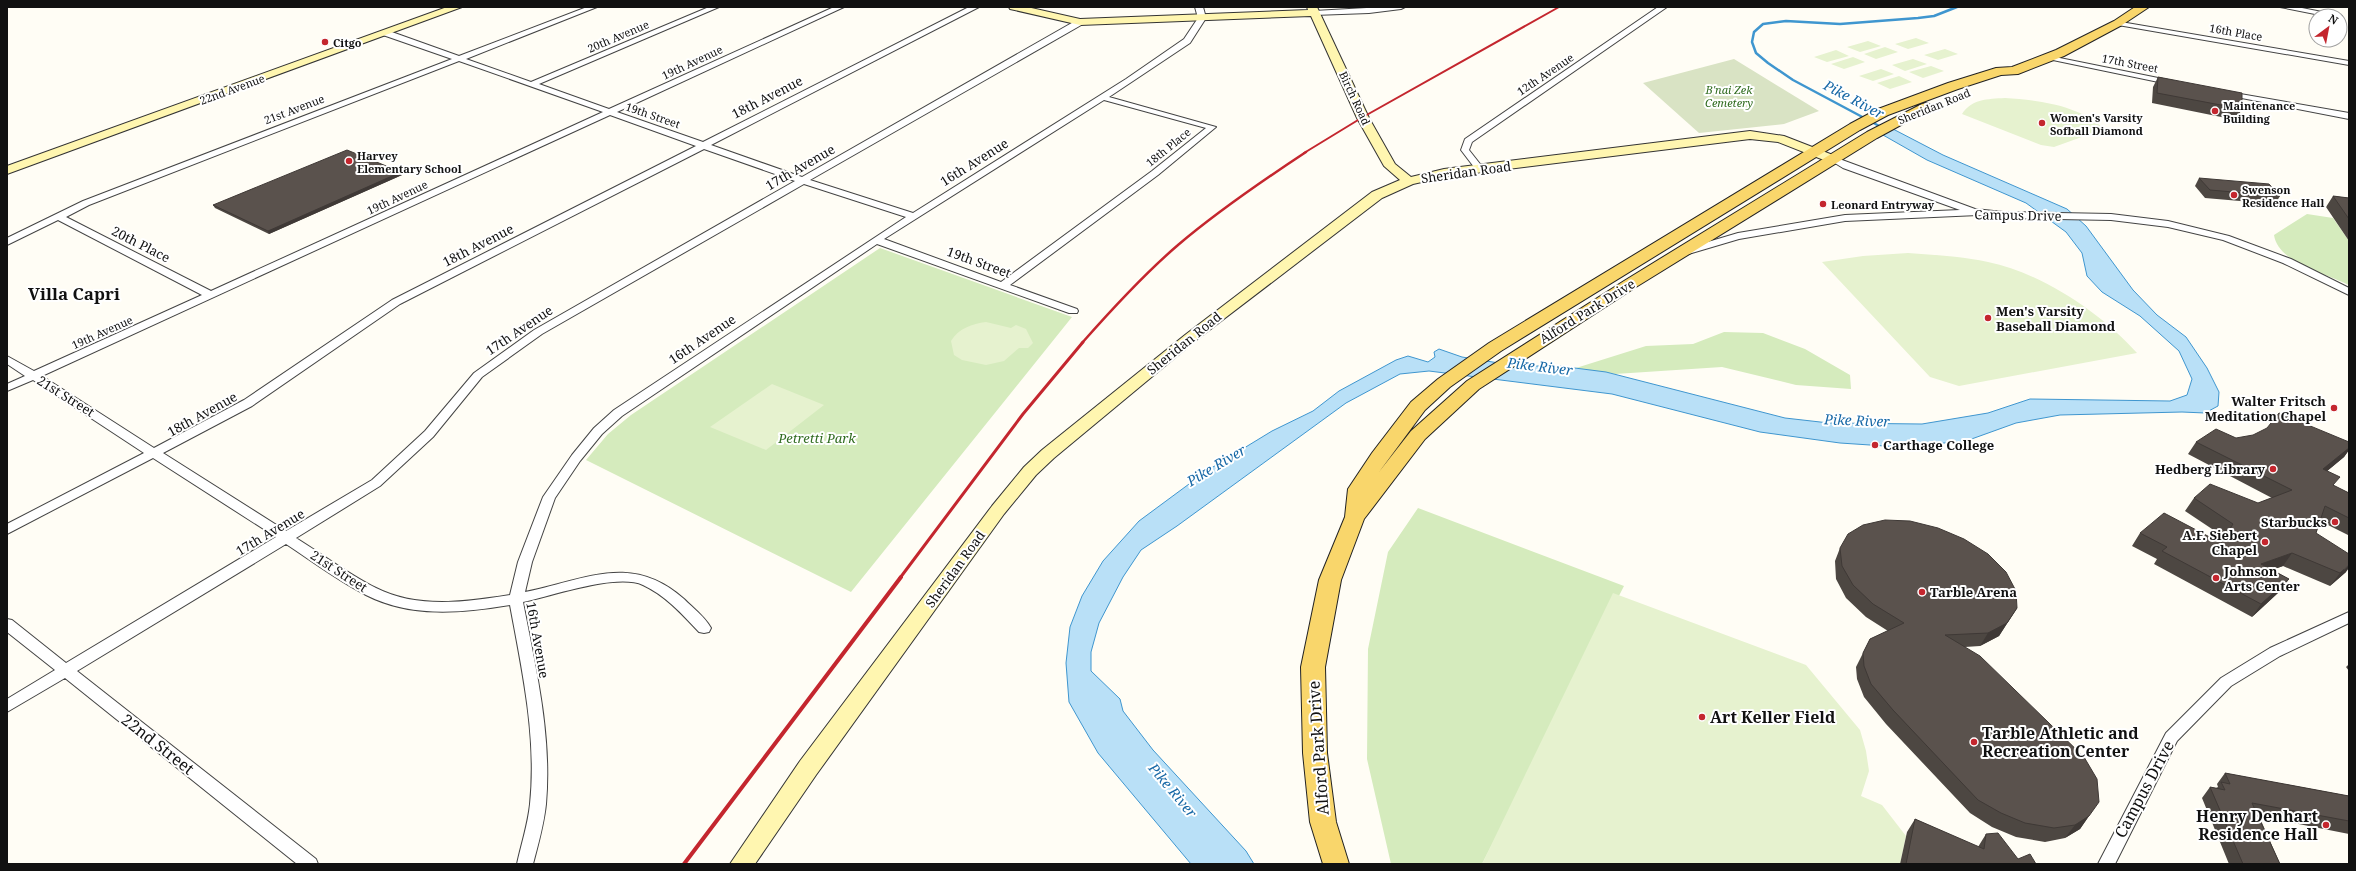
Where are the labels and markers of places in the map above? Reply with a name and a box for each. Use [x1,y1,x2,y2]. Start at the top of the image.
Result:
place label: Citgo [333,35,362,50]
marker: Citgo [320,37,330,47]
place label: Maintenance Building [2223,98,2295,126]
marker: Maintenance Building [2210,106,2220,116]
place label: Women's Varsity Sofball Diamond [2050,110,2143,138]
marker: Women's Varsity Sofball Diamond [2037,118,2047,128]
place label: Harvey Elementary School [357,148,462,176]
marker: Harvey Elementary School [344,156,354,166]
place label: Swenson Residence Hall [2242,182,2324,210]
marker: Swenson Residence Hall [2229,190,2239,200]
place label: Leonard Entryway [1831,197,1935,212]
marker: Leonard Entryway [1818,199,1828,209]
place label: Men's Varsity Baseball Diamond [1996,302,2116,335]
marker: Men's Varsity Baseball Diamond [1983,313,1993,323]
place label: Walter Fritsch Meditation Chapel [2205,392,2326,425]
marker: Walter Fritsch Meditation Chapel [2329,403,2339,413]
place label: Carthage College [1883,436,1994,454]
marker: Carthage College [1870,440,1880,450]
place label: Hedberg Library [2155,460,2265,478]
marker: Hedberg Library [2268,464,2278,474]
place label: Starbucks [2261,513,2327,531]
marker: Starbucks [2330,517,2340,527]
place label: A.F. Siebert Chapel [2182,526,2257,559]
marker: A.F. Siebert Chapel [2260,537,2270,547]
place label: Johnson Arts Center [2223,562,2300,595]
marker: Johnson Arts Center [2211,573,2221,583]
place label: Tarble Arena [1930,583,2017,601]
marker: Tarble Arena [1917,587,1927,597]
place label: Art Keller Field [1710,706,1836,728]
marker: Art Keller Field [1697,712,1707,722]
place label: Tarble Athletic and Recreation Center [1982,722,2139,762]
marker: Tarble Athletic and Recreation Center [1969,737,1979,747]
place label: Henry Denhart Residence Hall [2196,805,2319,845]
marker: Henry Denhart Residence Hall [2321,820,2331,830]

